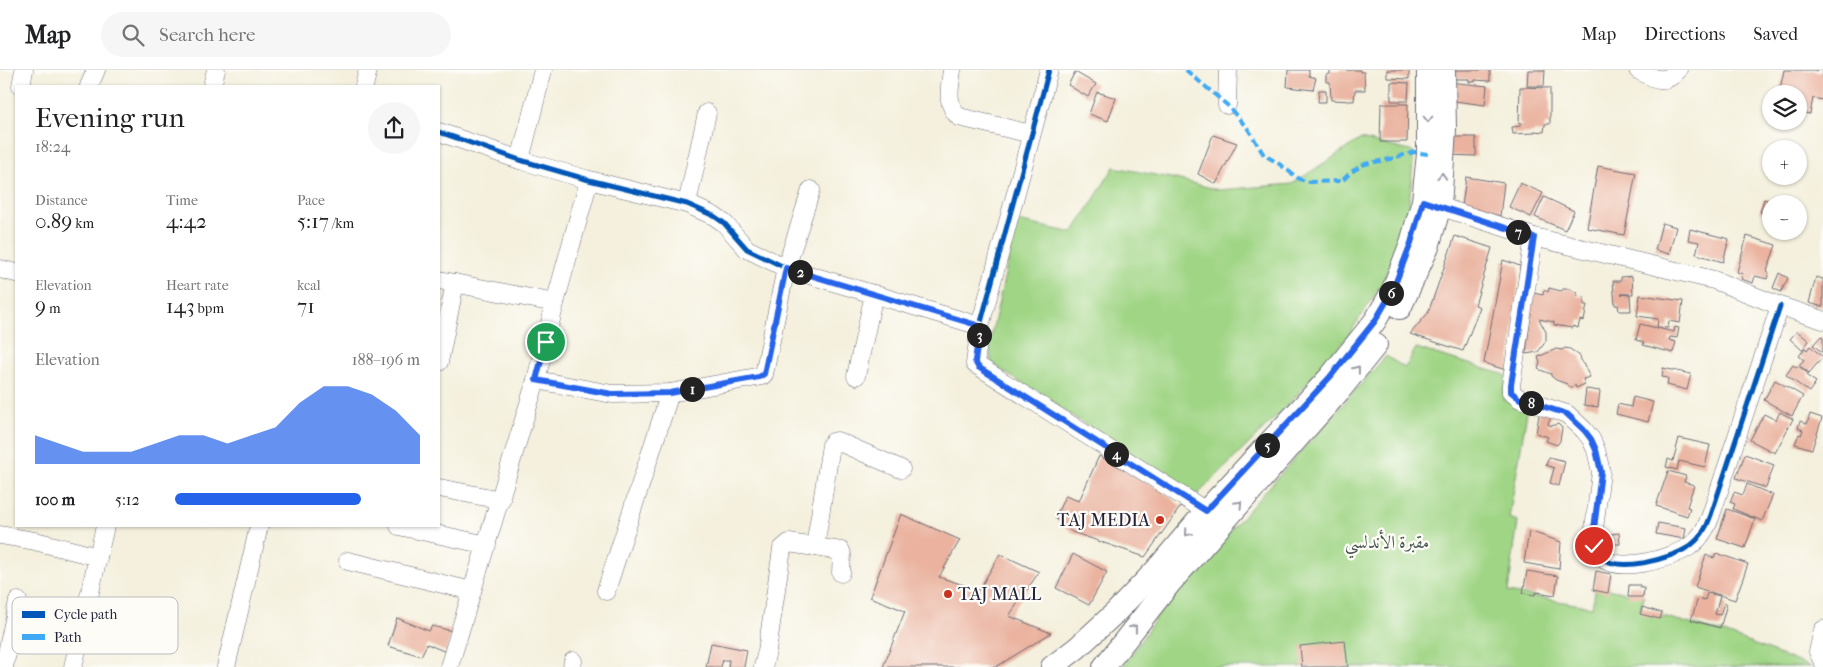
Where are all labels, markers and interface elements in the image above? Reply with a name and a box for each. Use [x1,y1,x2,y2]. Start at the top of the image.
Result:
search box [101,12,451,57]
text: Map [25,21,71,49]
icon: search [119,21,147,49]
text: Search here [159,24,255,46]
text: Map [1582,24,1616,45]
text: Directions [1644,24,1725,45]
text: Saved [1753,24,1798,45]
map controls [1762,85,1807,240]
button: layers [1762,85,1807,130]
text: Evening run [35,101,185,134]
button: share [368,102,420,154]
one-way arrow [1423,115,1433,123]
text: 18:24 [35,137,70,156]
button: + [1762,140,1807,185]
one-way arrow [1436,171,1447,179]
text: Distance [35,192,88,209]
text: Time [166,192,198,209]
text: Pace [297,192,325,209]
button: − [1762,195,1807,240]
text: 0.89 [35,209,72,233]
text: 4:42 [166,209,207,233]
text: 5:17 [297,209,329,233]
text: km [72,215,94,232]
text: /km [329,215,354,232]
pin: 7 [1506,220,1530,244]
text: 7 [1515,224,1522,241]
pin: 2 [788,260,812,284]
text: 2 [797,264,804,281]
text: Elevation [35,277,92,294]
text: Heart rate [166,277,229,294]
text: kcal [297,277,321,294]
pin: 6 [1378,280,1404,306]
text: 6 [1388,285,1395,302]
text: 9 [35,294,46,318]
text: 143 [166,294,195,318]
text: 71 [297,294,315,318]
text: m [46,300,61,317]
text: bpm [195,300,224,317]
pin [525,321,567,363]
pin: 3 [966,322,992,348]
text: 3 [977,327,982,344]
icon: arrive [532,328,560,356]
text: Elevation [35,350,100,369]
text: 188–196 m [352,350,420,369]
one-way arrow [1351,365,1360,374]
pin: 1 [680,376,704,402]
text: 1 [690,381,695,398]
pin: 8 [1518,390,1544,416]
text: 8 [1528,395,1535,412]
pin: 5 [1254,432,1280,458]
text: 5 [1264,437,1271,454]
pin: 4 [1104,442,1128,466]
text: 4 [1112,446,1121,463]
text: 100 m [35,490,75,509]
text: 5:12 [115,490,140,509]
one-way arrow [1233,501,1242,510]
place label: TAJ MEDIA [1057,510,1150,531]
marker: TAJ MEDIA [1154,514,1166,526]
pin [1573,525,1615,567]
one-way arrow [1185,527,1194,536]
park label: مقبرة الأندلسي [1345,529,1429,559]
icon: check [1580,532,1608,560]
place label: TAJ MALL [958,584,1042,605]
marker: TAJ MALL [942,588,954,600]
legend [12,597,178,654]
text: Cycle path [54,606,118,623]
one-way arrow [1128,625,1137,634]
text: Path [54,629,82,646]

